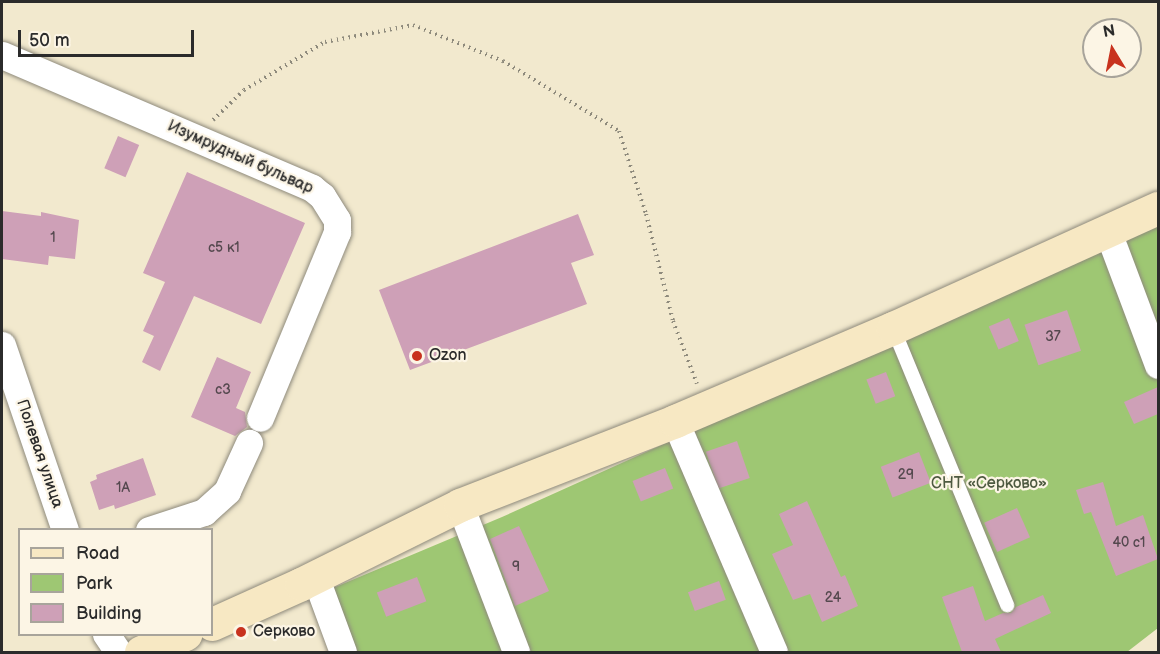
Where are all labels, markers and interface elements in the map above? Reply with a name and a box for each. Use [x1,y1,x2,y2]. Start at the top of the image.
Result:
scale bar [21,18,196,56]
north arrow [1082,18,1142,78]
text: N [1102,21,1117,42]
text: 50 m [29,30,70,51]
street label: Изумрудный бульвар [164,117,316,199]
house number: 1 [50,230,56,246]
house number: с5 к1 [208,240,240,256]
house number: 37 [1045,329,1061,345]
place label: Ozon [429,346,467,366]
marker: Ozon [410,349,424,363]
house number: с3 [215,382,231,398]
street label: Полевая улица [11,397,67,511]
house number: 29 [898,467,914,483]
park label: СНТ «Серково» [931,474,1047,494]
house number: 1А [116,480,130,496]
legend [18,528,213,636]
house number: 40 с1 [1113,535,1145,551]
text: Road [76,543,120,564]
house number: 9 [512,559,520,575]
text: Park [76,573,112,594]
house number: 24 [825,590,841,606]
text: Building [76,603,142,624]
place label: Серково [253,622,315,642]
marker: Серково [234,625,248,639]

